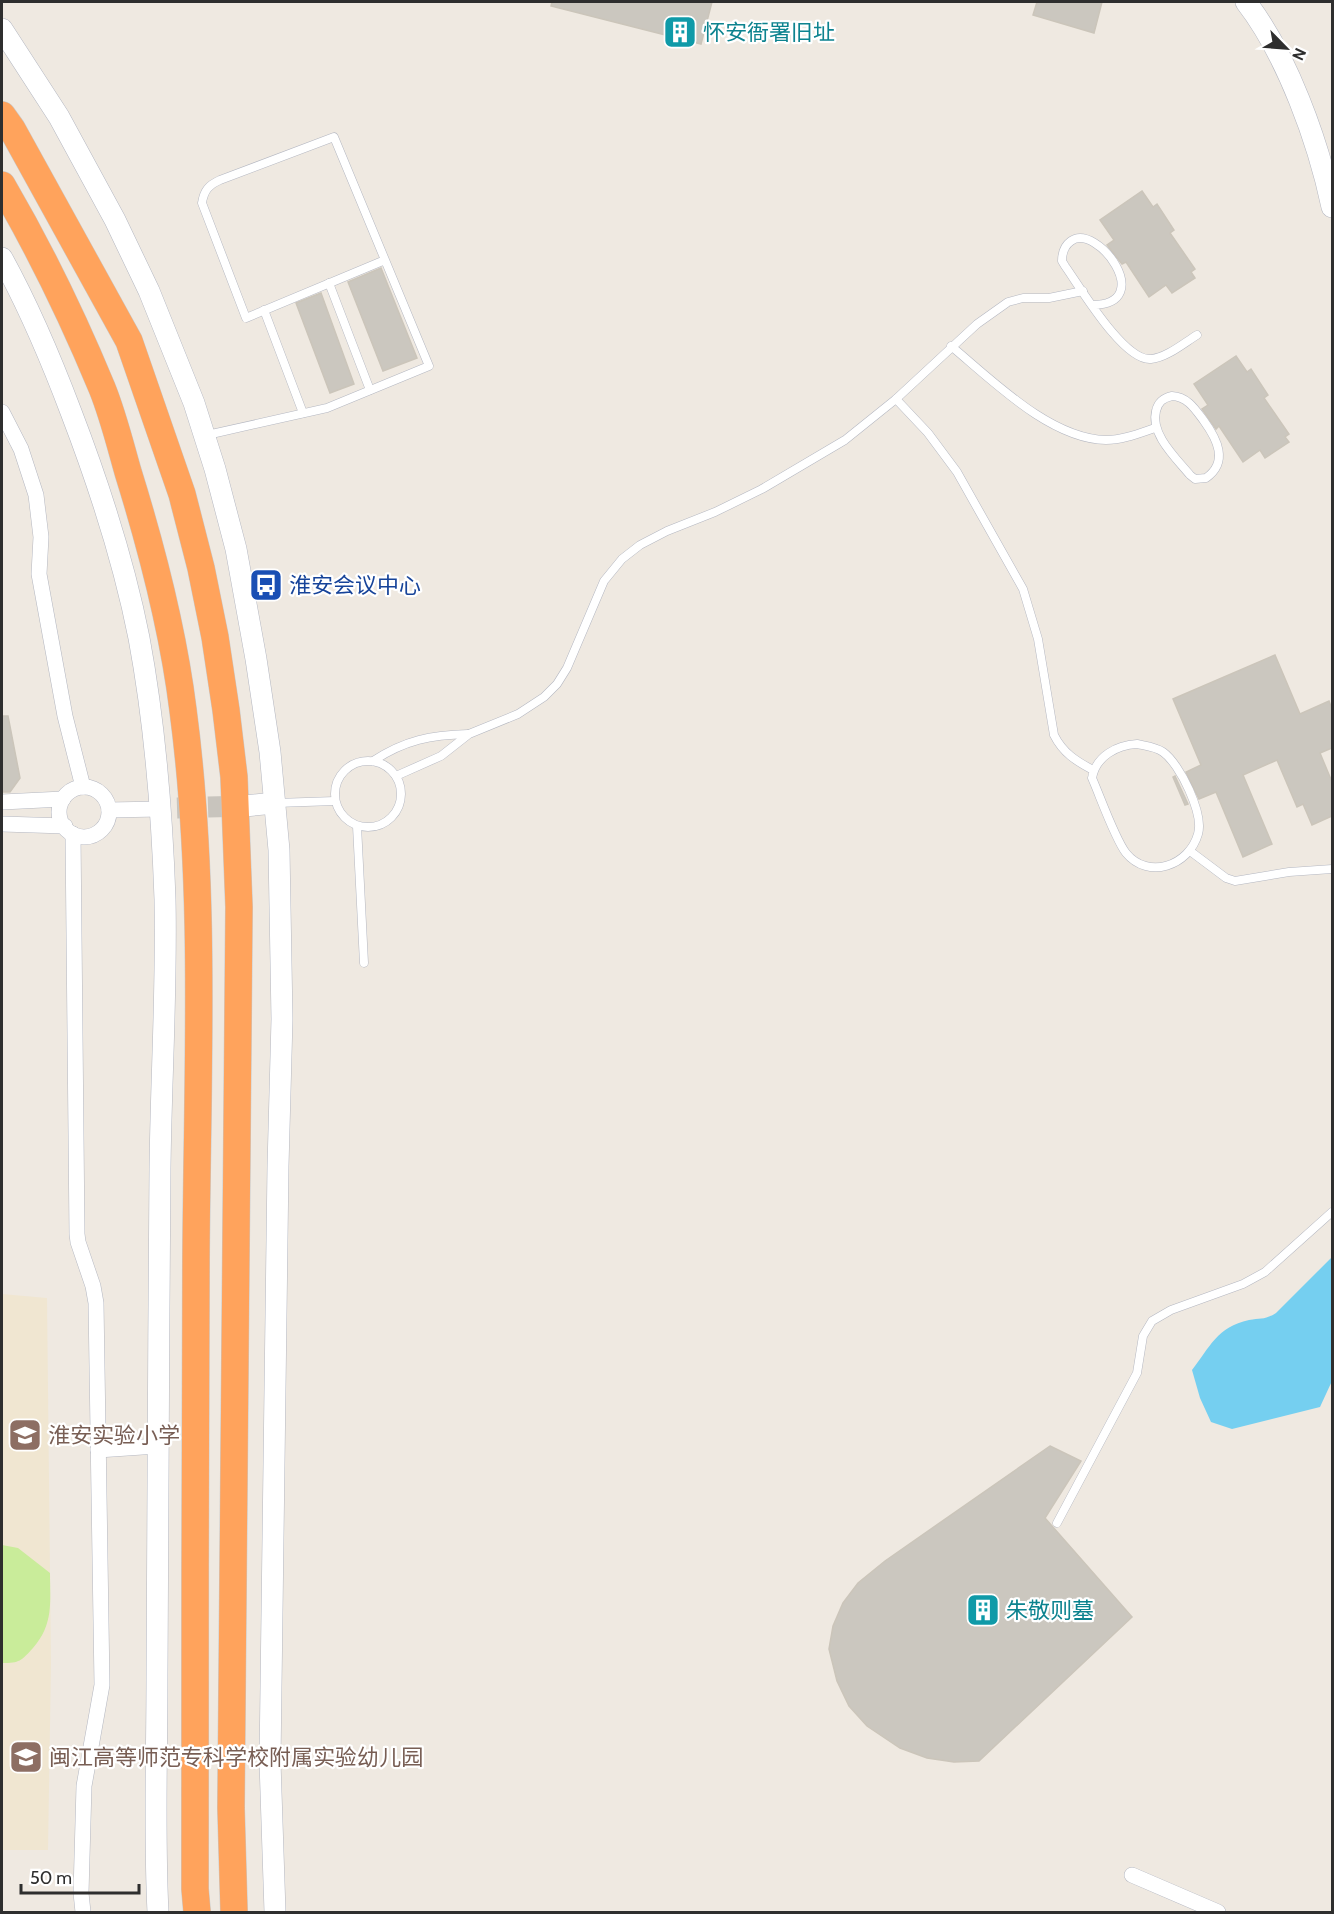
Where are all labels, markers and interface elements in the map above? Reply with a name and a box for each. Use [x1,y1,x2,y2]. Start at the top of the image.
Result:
building icon: 怀安衙署旧址 [662,14,698,50]
north arrow [1256,18,1316,78]
place label: 怀安衙署旧址 [703,19,835,46]
text: N [1288,45,1310,63]
bus stop icon: 淮安会议中心 [248,567,284,603]
place label: 淮安会议中心 [289,572,421,599]
school or university icon: 淮安实验小学 [7,1417,43,1453]
place label: 淮安实验小学 [48,1422,180,1449]
building icon: 朱敬则墓 [965,1592,1001,1628]
place label: 朱敬则墓 [1006,1597,1094,1624]
school or university icon: 闽江高等师范专科学校附属实验幼儿园 [8,1739,44,1775]
place label: 闽江高等师范专科学校附属实验幼儿园 [49,1744,423,1771]
scale bar [21,1857,140,1895]
text: 50 m [30,1867,72,1889]

